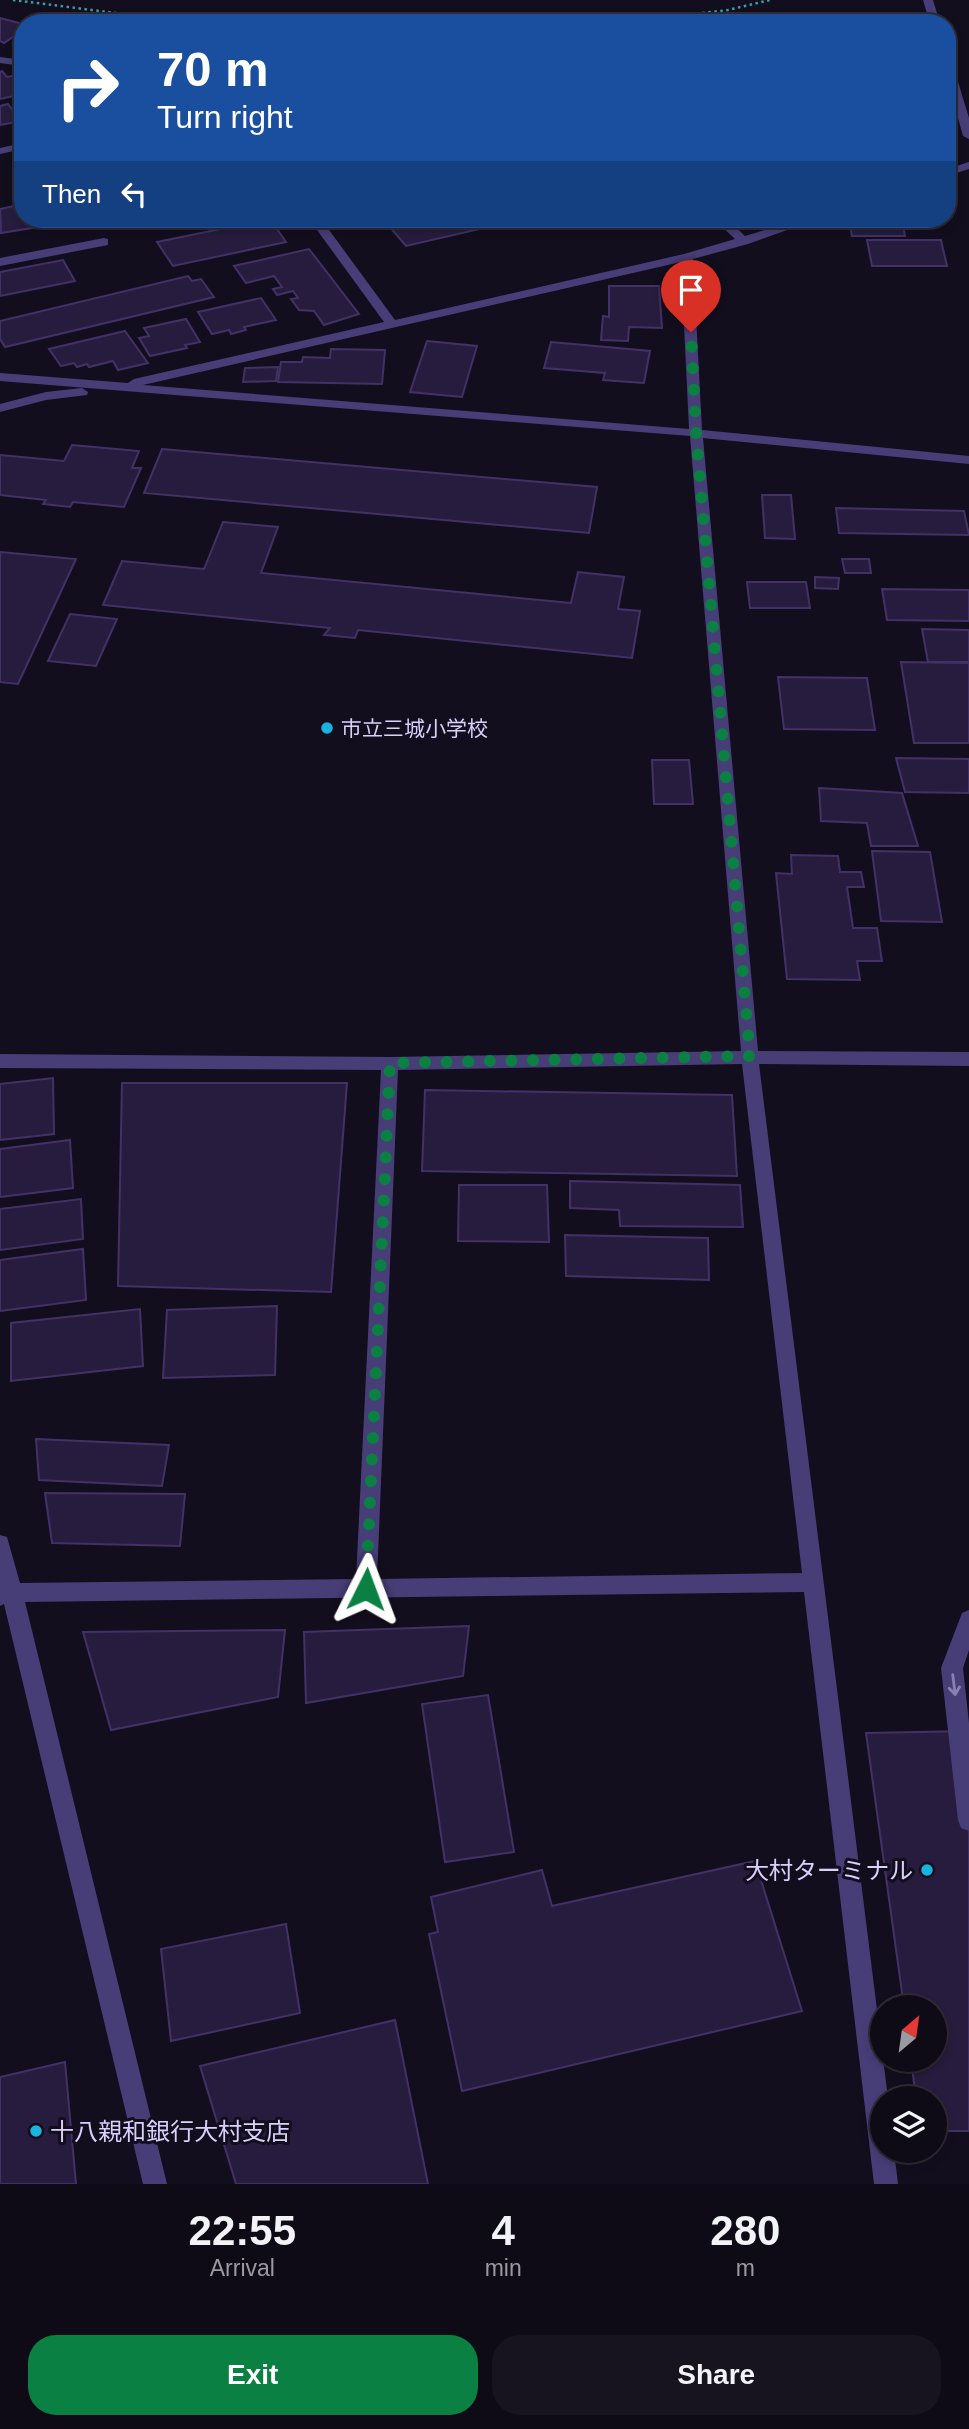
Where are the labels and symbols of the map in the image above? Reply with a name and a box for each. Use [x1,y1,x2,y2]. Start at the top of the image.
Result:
pin [661,260,721,332]
place label: 市立三城小学校 [341,717,488,740]
marker: 市立三城小学校 [319,720,335,736]
position arrow [329,1552,403,1626]
one-way arrow [947,1673,960,1696]
place label: 大村ターミナル [745,1857,913,1884]
marker: 大村ターミナル [919,1862,935,1878]
north arrow [870,1995,947,2072]
place label: 十八親和銀行大村支店 [50,2118,290,2145]
marker: 十八親和銀行大村支店 [28,2123,44,2139]

